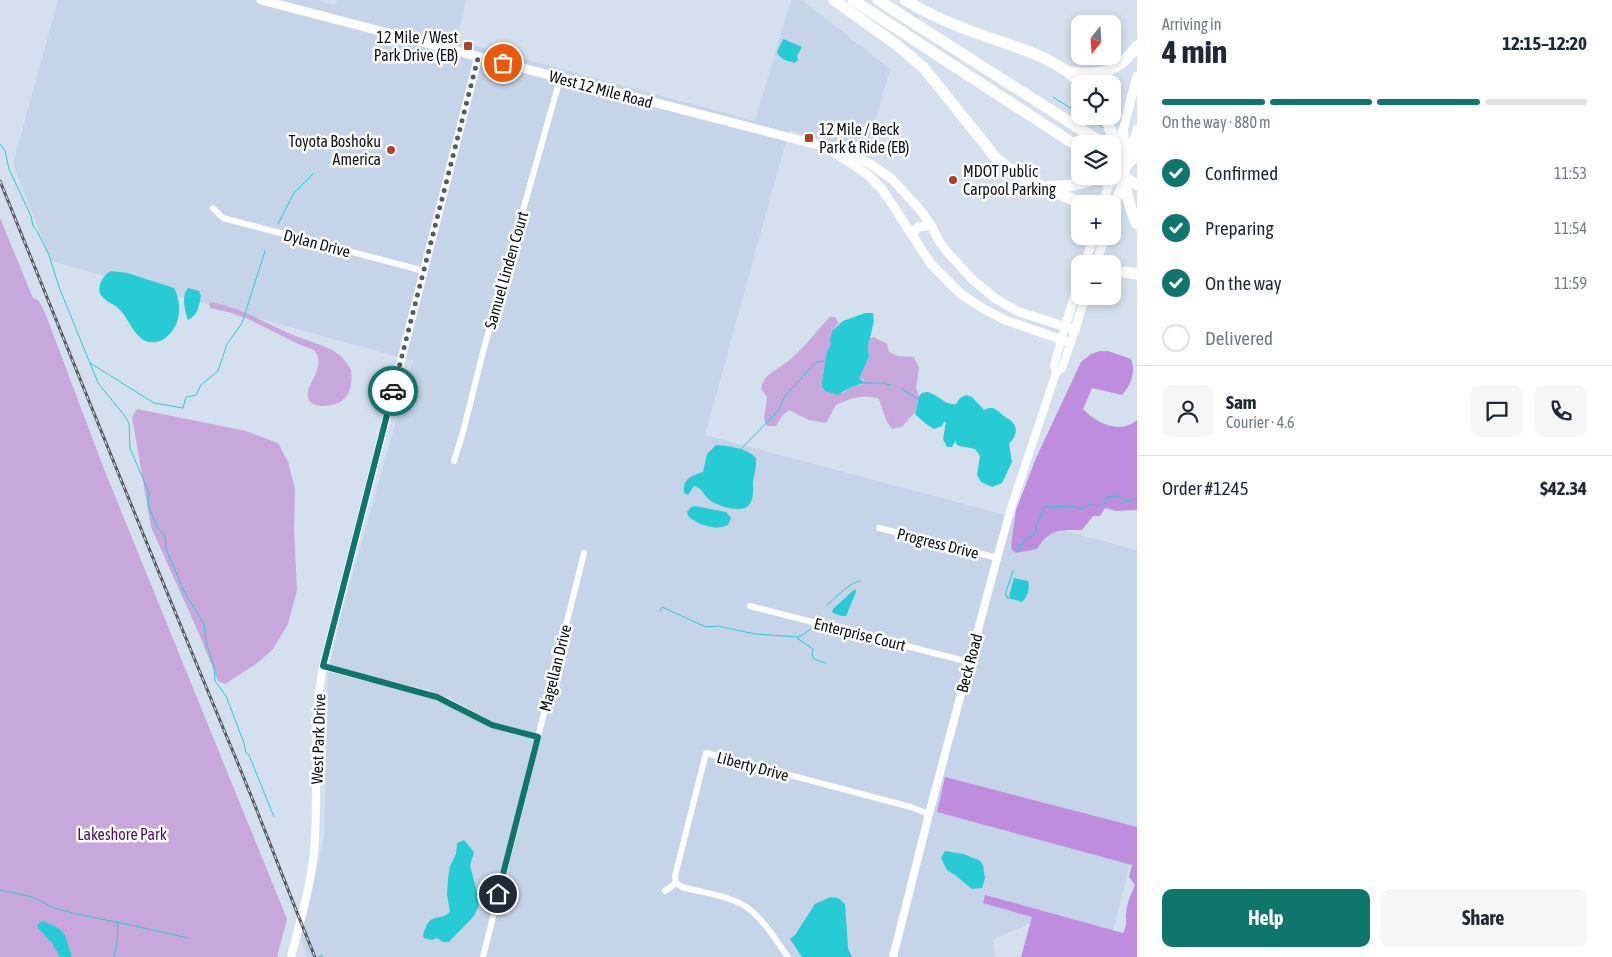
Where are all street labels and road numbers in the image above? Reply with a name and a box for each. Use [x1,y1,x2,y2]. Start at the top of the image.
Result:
street label: West 12 Mile Road [547,67,655,111]
street label: Samuel Linden Court [481,209,531,331]
street label: Dylan Drive [281,225,352,261]
street label: Progress Drive [895,524,981,563]
street label: Enterprise Court [812,614,908,655]
street label: Magellan Drive [536,623,575,714]
street label: Beck Road [952,631,986,695]
street label: West Park Drive [307,693,329,785]
street label: Liberty Drive [715,748,791,785]

